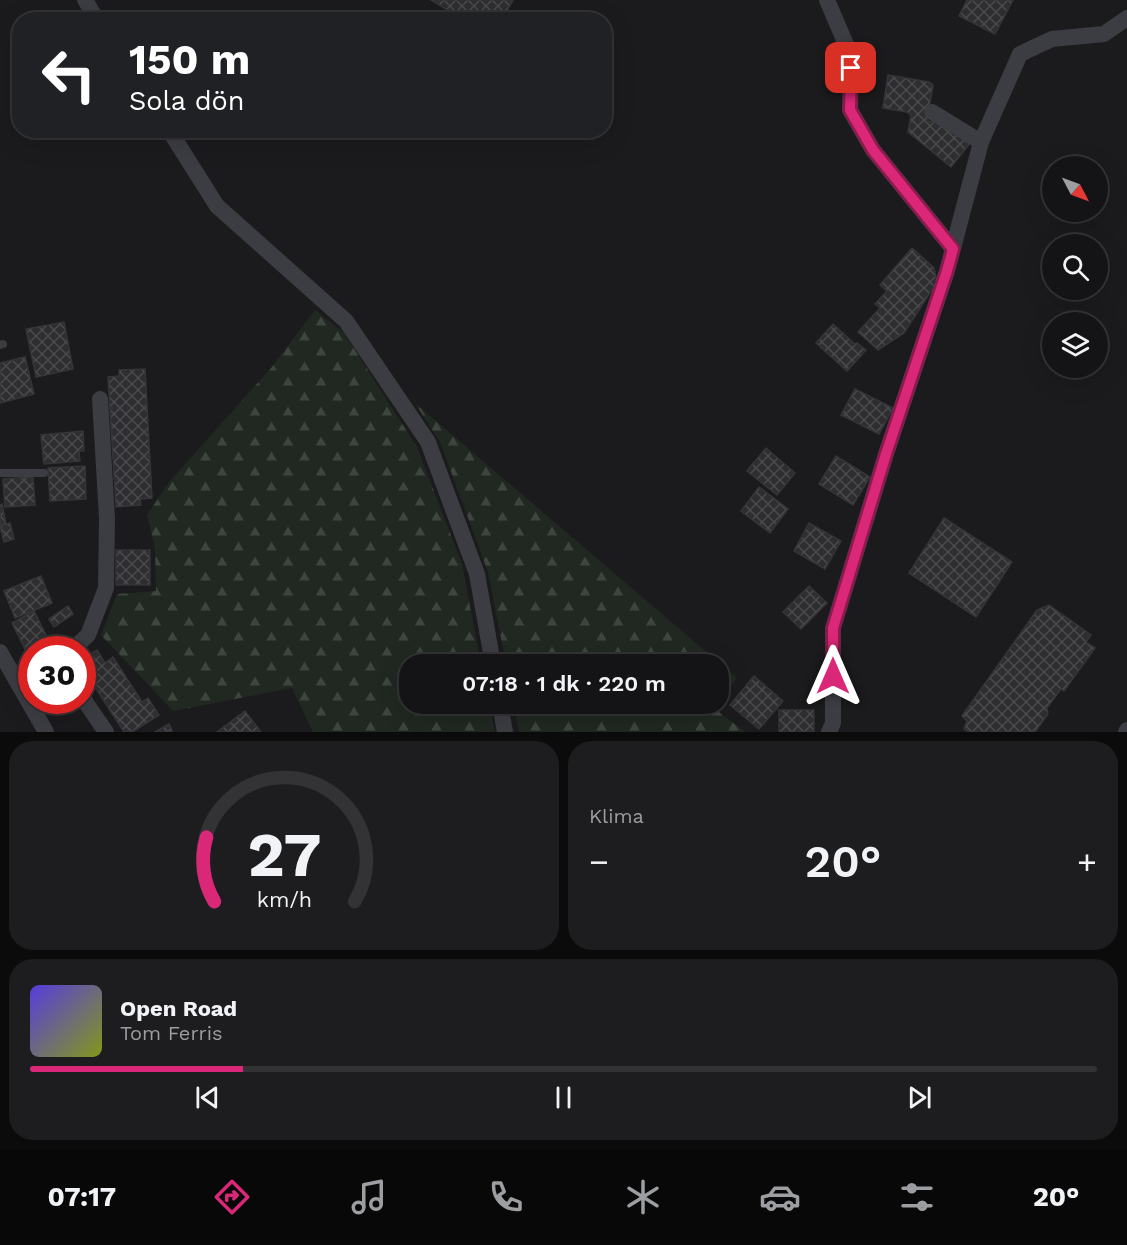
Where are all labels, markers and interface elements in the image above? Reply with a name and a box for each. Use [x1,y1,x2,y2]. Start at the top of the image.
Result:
text: 150 m [129,35,250,84]
icon: left [30,36,108,114]
pin [825,42,876,93]
icon: arrive [834,51,867,84]
text: Sola dön [129,85,244,117]
north arrow [1042,156,1108,222]
map controls [1042,156,1108,378]
button: search [1042,234,1108,300]
button: layers [1042,312,1108,378]
speed limit sign: 30 [18,636,96,714]
position arrow [801,644,865,708]
text: 07:18 · 1 dk · 220 m [462,671,666,696]
text: Klima [589,804,644,828]
text: 27 [247,818,321,891]
text: 20° [805,835,881,888]
text: − [589,842,609,881]
text: + [1077,842,1097,881]
text: km/h [256,888,312,913]
text: Open Road [120,996,237,1021]
text: Tom Ferris [120,1021,223,1045]
icon: previous [191,1081,224,1114]
icon: pause [547,1081,580,1114]
icon: next [903,1081,936,1114]
icon: directions [211,1176,253,1218]
icon: music [348,1176,390,1218]
icon: phone [485,1176,527,1218]
icon: climate [622,1176,664,1218]
icon: car [759,1176,801,1218]
icon: filters [896,1176,938,1218]
text: 07:17 [47,1181,116,1213]
text: 20° [1033,1181,1079,1213]

